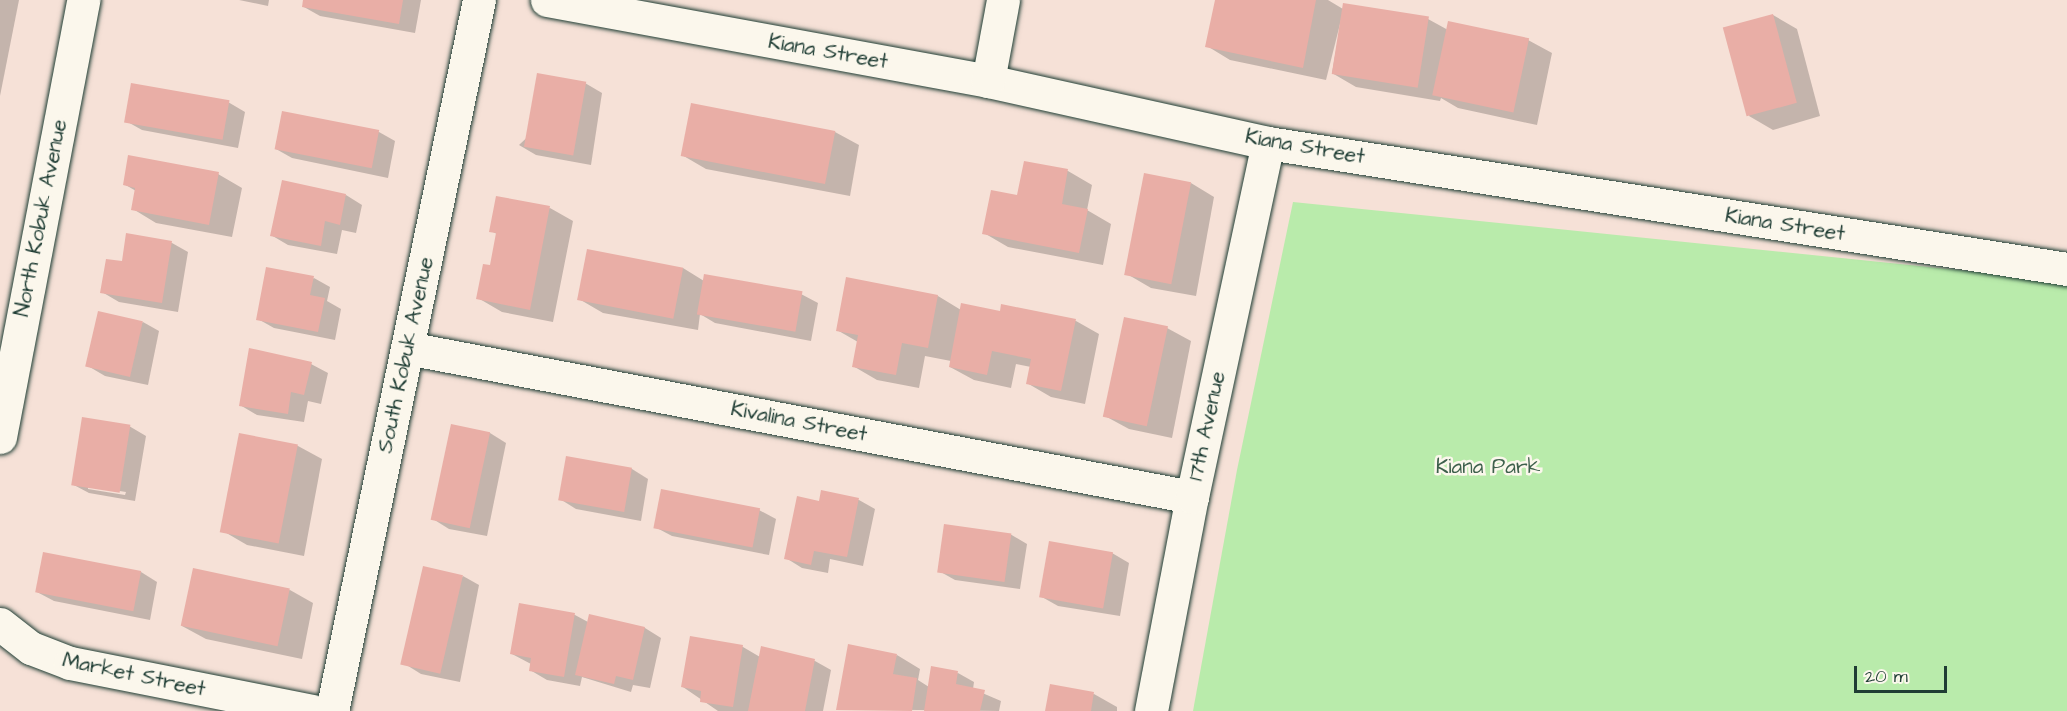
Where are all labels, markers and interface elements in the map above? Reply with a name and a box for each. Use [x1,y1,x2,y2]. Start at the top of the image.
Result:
street label: Kiana Street [766,29,890,75]
street label: North Kobuk Avenue [10,117,72,319]
street label: Kiana Street [1243,124,1367,170]
street label: Kiana Street [1723,203,1847,247]
street label: South Kobuk Avenue [373,255,439,455]
street label: 17th Avenue [1183,369,1231,483]
street label: Kivalina Street [729,396,869,448]
park label: Kiana Park [1436,454,1540,480]
street label: Market Street [60,648,208,702]
scale bar [1857,654,1950,692]
text: 20 m [1865,664,1908,689]

